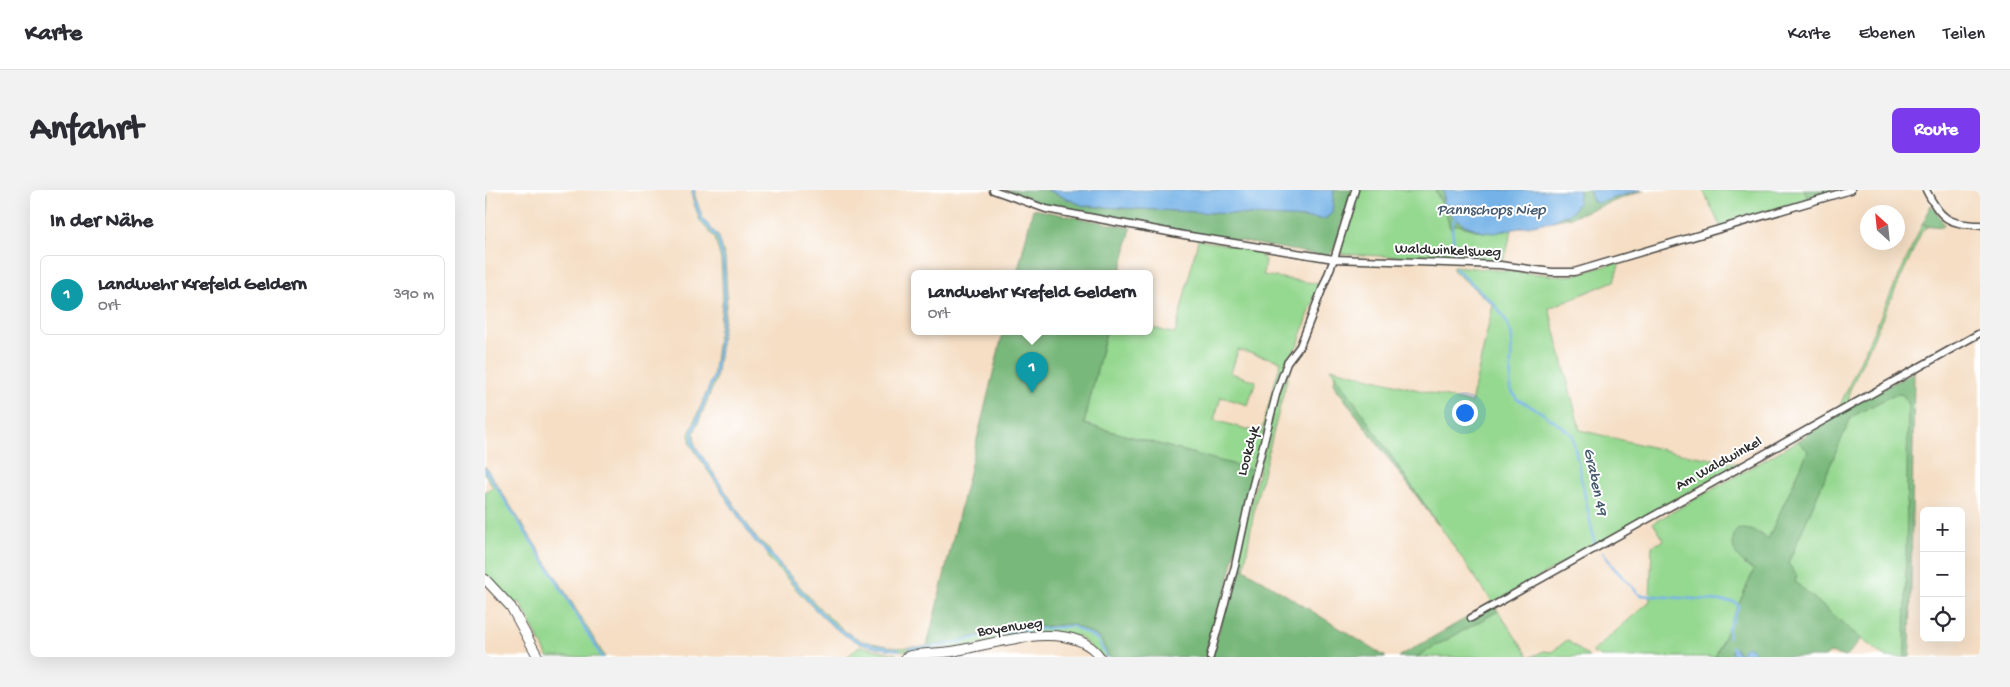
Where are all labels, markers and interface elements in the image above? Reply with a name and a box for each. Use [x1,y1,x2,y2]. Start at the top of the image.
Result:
text: Karte [25,20,82,49]
text: Karte [1788,24,1831,45]
text: Ebenen [1859,24,1915,45]
text: Teilen [1943,24,1985,45]
button: Route [1892,108,1980,153]
text: Anfahrt [30,110,143,151]
water label: Pannschops Niep [1437,202,1546,221]
north arrow [1860,205,1905,250]
text: In der Nähe [50,210,153,235]
street label: Waldwinkelsweg [1395,240,1501,262]
popup [911,270,1153,335]
text: Landwehr Krefeld Geldern [98,274,307,297]
text: Landwehr Krefeld Geldern [928,282,1136,305]
text: 1 [64,286,70,305]
text: 390 m [393,286,434,305]
text: Ort [98,297,120,316]
text: Ort [928,305,949,324]
pin: 1 [1016,352,1048,393]
your location [1452,400,1478,426]
street label: Lookdyk [1234,423,1265,478]
street label: Am Waldwinkel [1673,433,1765,495]
water label: Graben 49 [1578,447,1611,519]
map controls [1920,507,1965,642]
button: + [1920,507,1965,552]
button: − [1920,552,1965,597]
button: locate [1920,597,1965,642]
street label: Boyenweg [975,615,1044,642]

